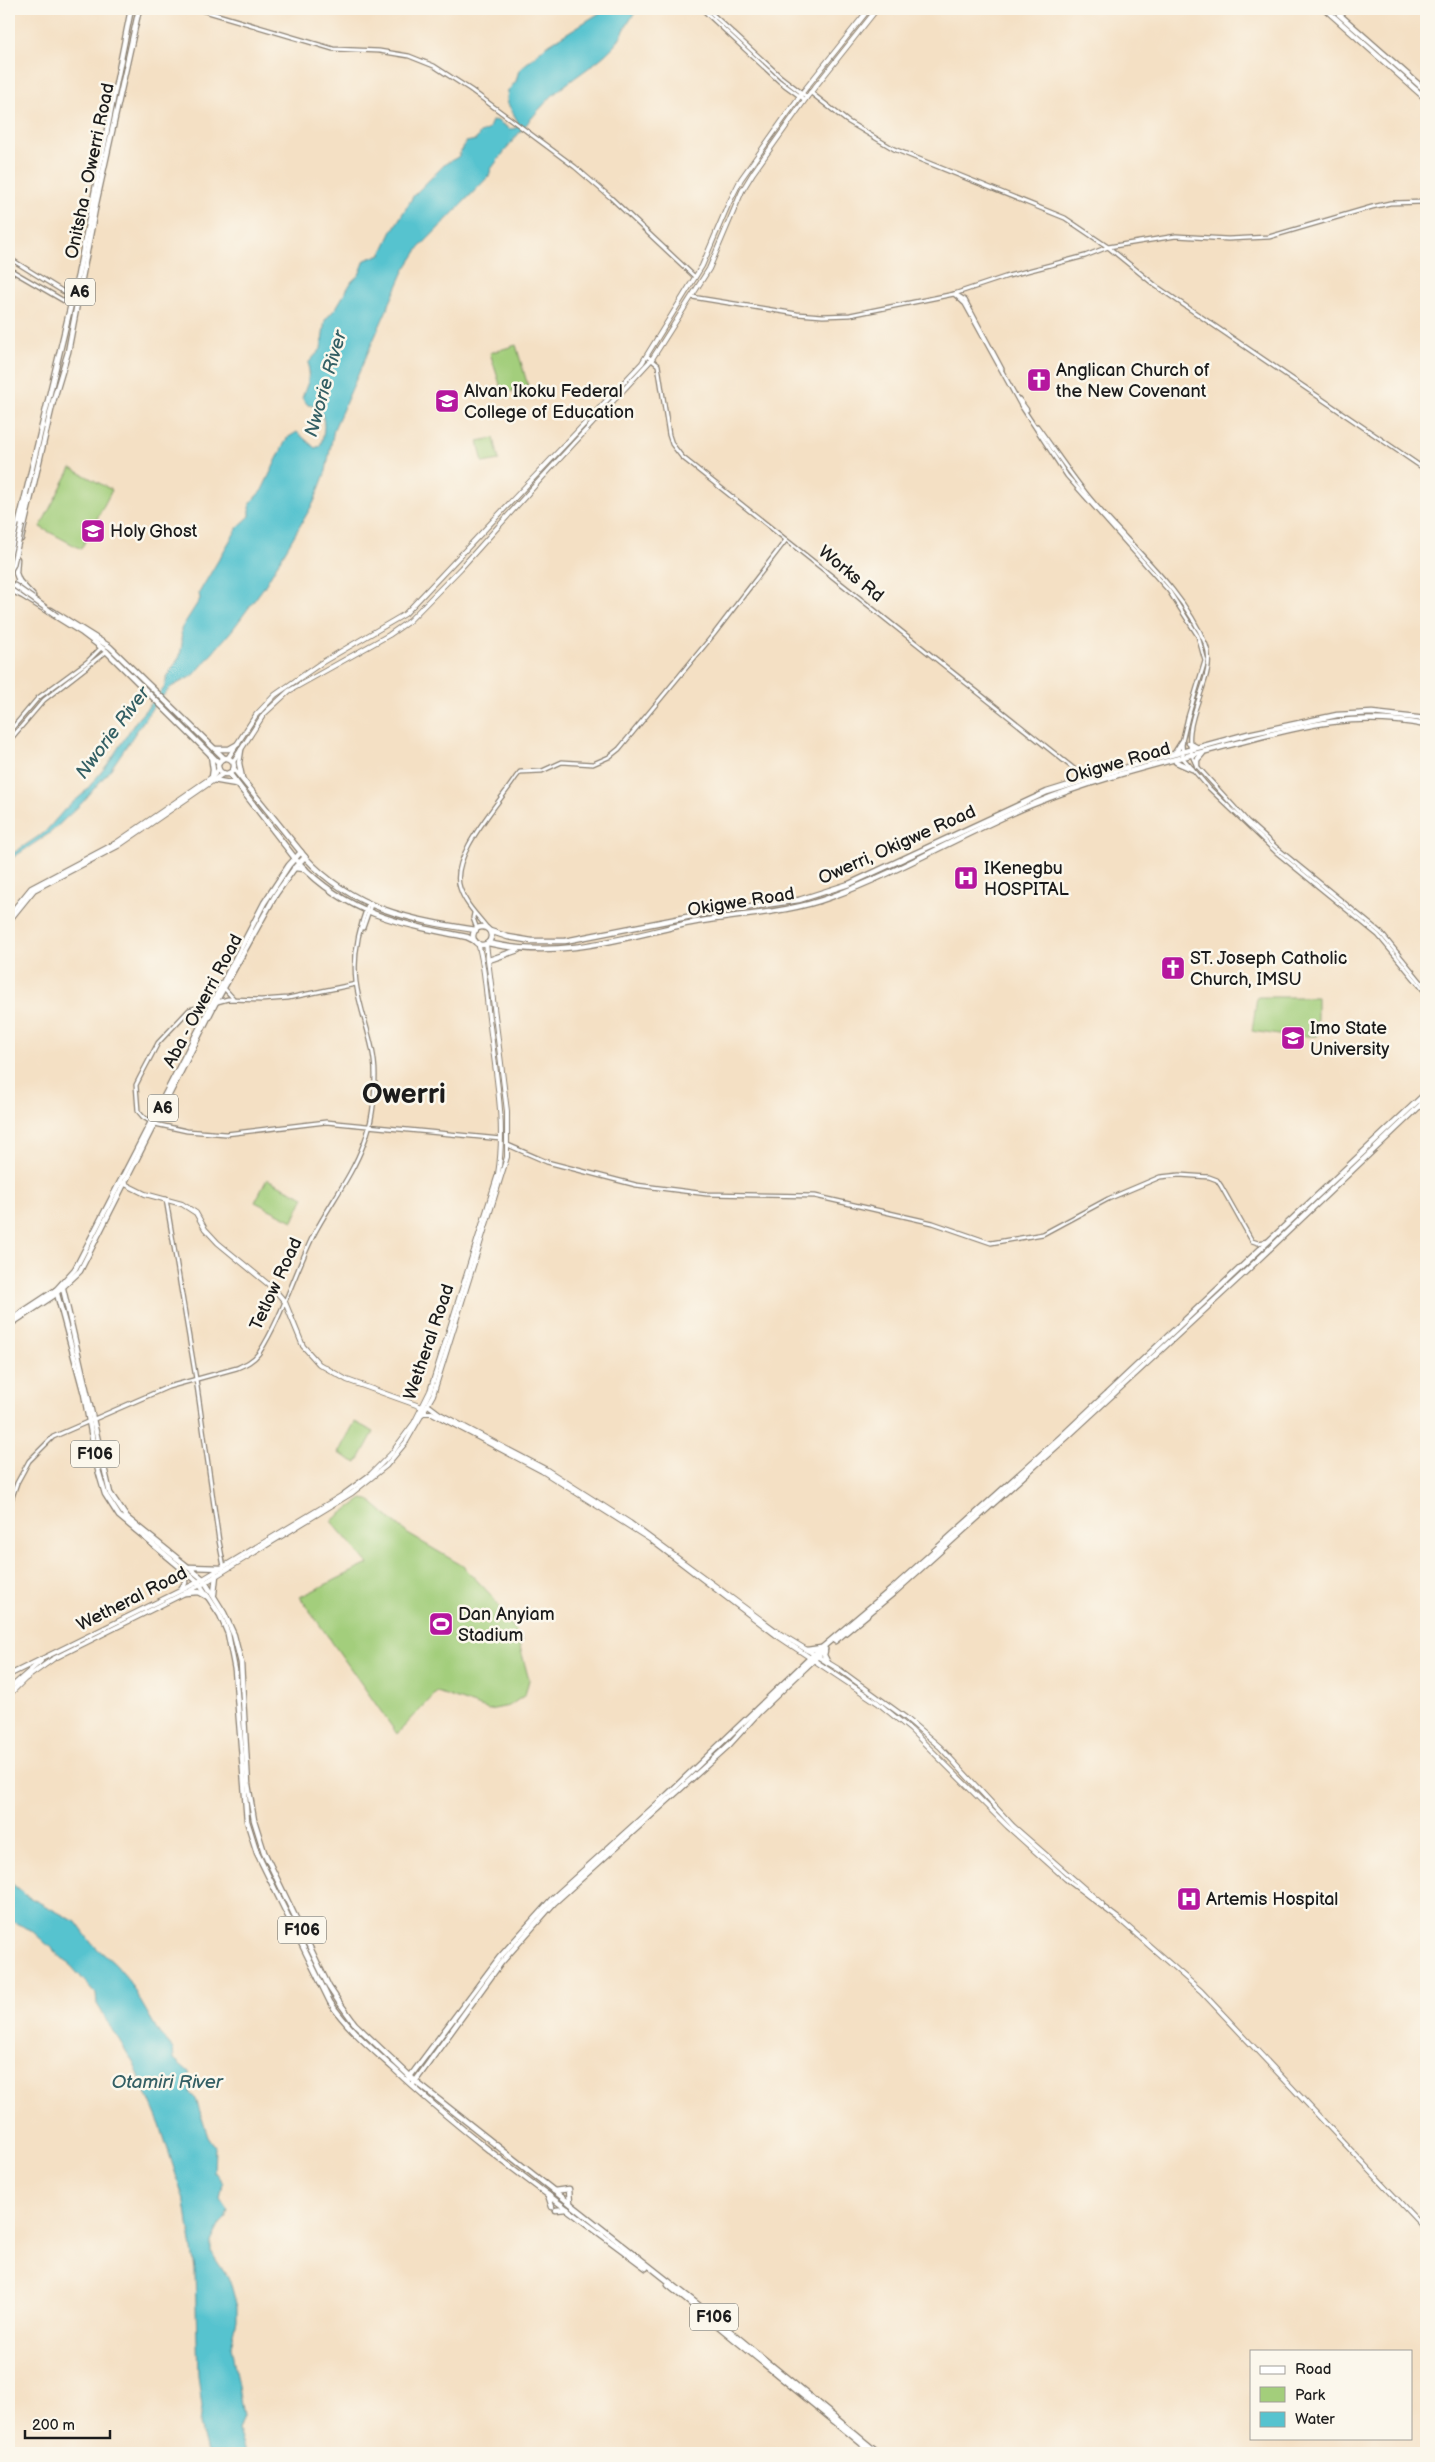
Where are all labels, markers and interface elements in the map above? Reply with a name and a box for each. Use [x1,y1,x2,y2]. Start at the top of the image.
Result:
street label: Onitsha - Owerri Road [61,81,119,261]
road number: A6 [65,278,95,306]
water label: Nworie River [300,327,352,440]
place label: Anglican Church of the New Covenant [1056,360,1210,402]
church icon: Anglican Church of the New Covenant [1026,367,1052,393]
place label: Alvan Ikoku Federal College of Education [464,381,634,423]
school or university icon: Alvan Ikoku Federal College of Education [434,388,460,414]
school or university icon: Holy Ghost [80,518,106,544]
place label: Holy Ghost [110,521,198,542]
street label: Works Rd [814,541,888,607]
water label: Nworie River [71,682,156,784]
street label: Okigwe Road [1063,738,1173,788]
street label: Owerri, Okigwe Road [815,801,979,889]
place label: IKenegbu HOSPITAL [984,858,1070,900]
hospital icon: IKenegbu HOSPITAL [953,865,979,891]
street label: Okigwe Road [686,883,796,921]
street label: Aba - Owerri Road [159,931,247,1071]
place label: ST. Joseph Catholic Church, IMSU [1190,948,1347,990]
church icon: ST. Joseph Catholic Church, IMSU [1160,955,1186,981]
place label: Imo State University [1310,1018,1390,1060]
school or university icon: Imo State University [1280,1025,1306,1051]
district label: Owerri [362,1078,446,1111]
road number: A6 [148,1094,178,1122]
street label: Tetlow Road [245,1234,307,1334]
street label: Wetheral Road [399,1281,459,1403]
road number: F106 [71,1440,119,1468]
street label: Wetheral Road [73,1562,191,1636]
place label: Dan Anyiam Stadium [458,1604,555,1646]
sports icon: Dan Anyiam Stadium [428,1611,454,1637]
hospital icon: Artemis Hospital [1176,1886,1202,1912]
place label: Artemis Hospital [1206,1889,1338,1910]
road number: F106 [278,1916,326,1944]
water label: Otamiri River [111,2071,224,2094]
road number: F106 [690,2304,738,2330]
legend [1250,2350,1412,2440]
text: Road [1295,2360,1331,2379]
text: Park [1295,2386,1326,2405]
scale bar [25,2407,110,2439]
text: Water [1295,2410,1335,2429]
text: 200 m [32,2416,75,2435]

